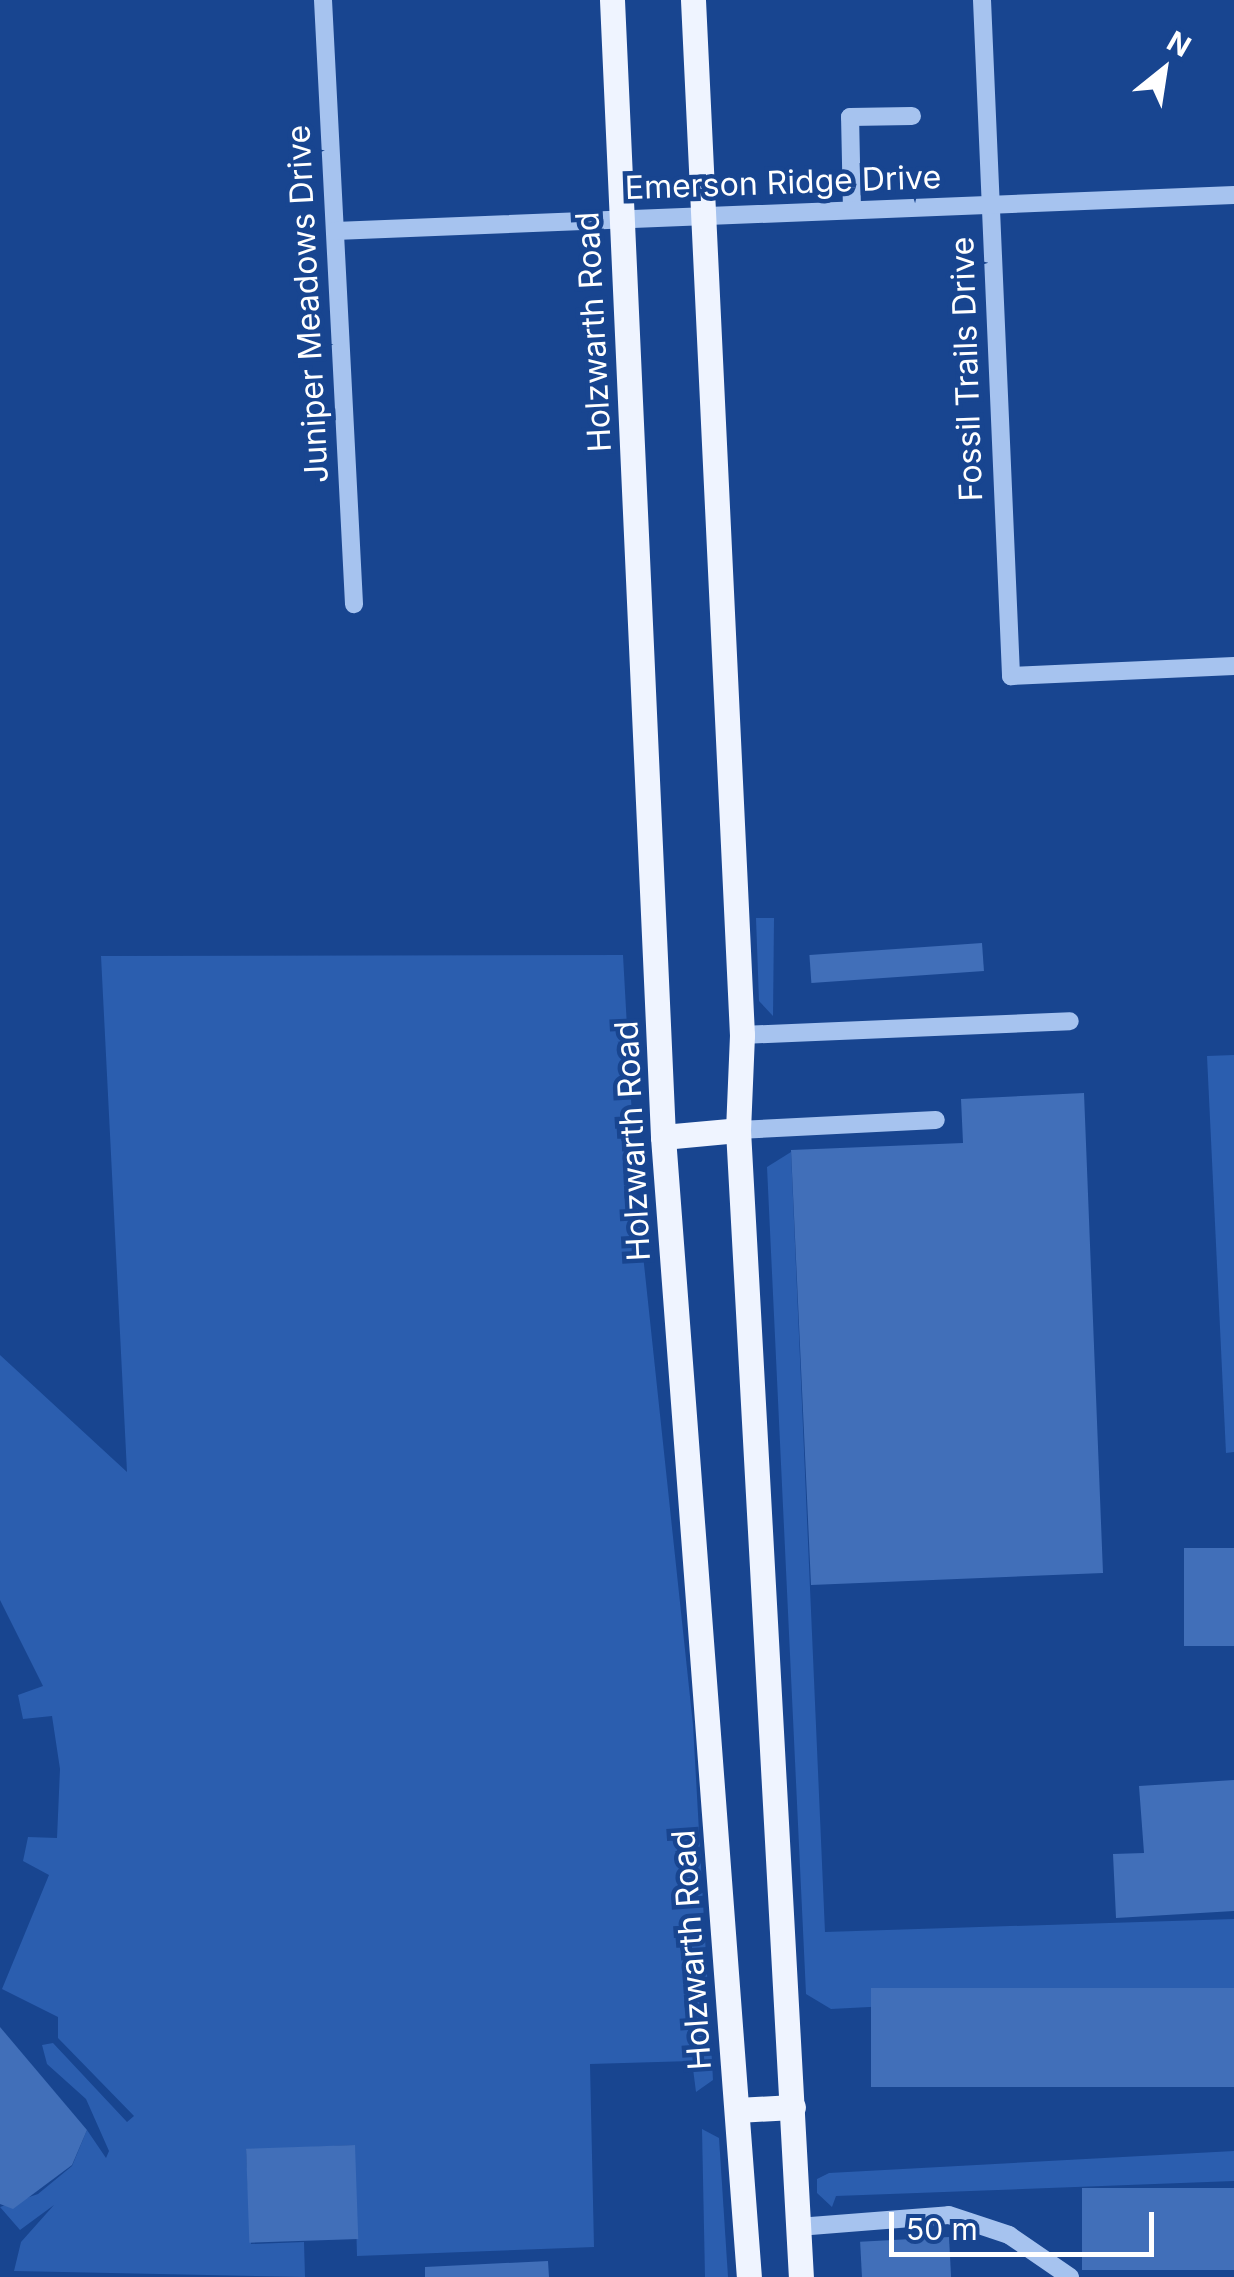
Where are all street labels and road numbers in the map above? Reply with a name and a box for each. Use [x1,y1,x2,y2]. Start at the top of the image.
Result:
street label: Juniper Meadows Drive [279,124,337,484]
street label: Emerson Ridge Drive [624,158,942,208]
street label: Holzwarth Road [569,211,619,453]
street label: Fossil Trails Drive [943,236,991,502]
street label: Holzwarth Road [608,1020,658,1262]
street label: Holzwarth Road [664,1829,720,2071]

